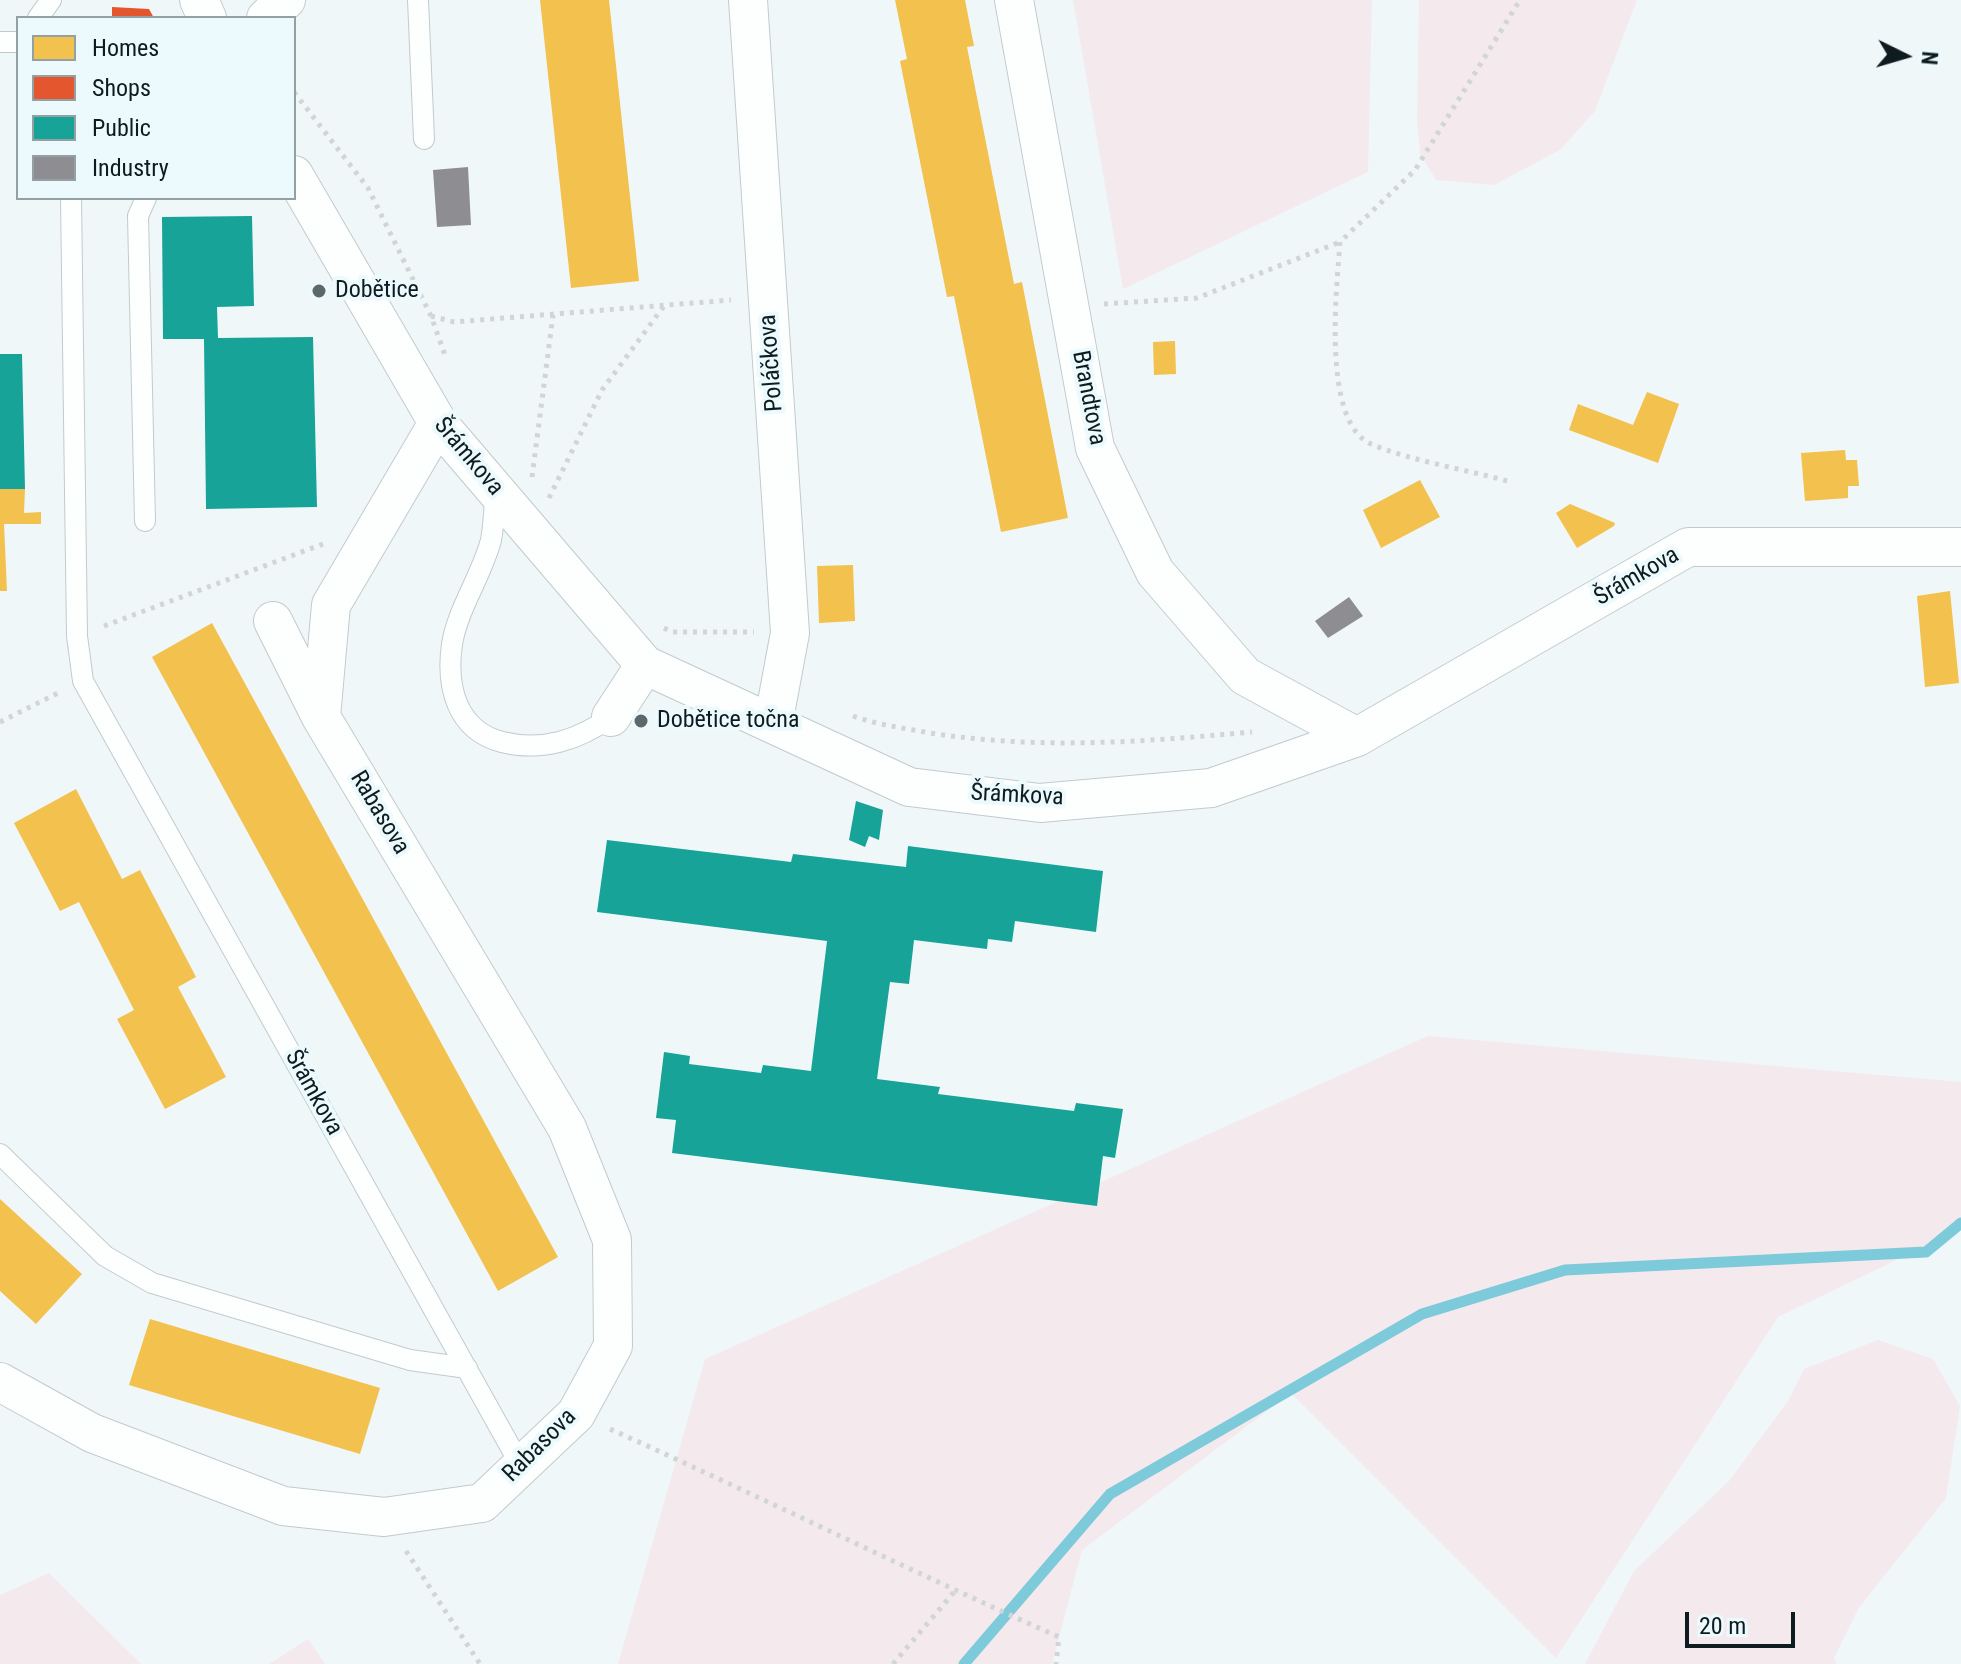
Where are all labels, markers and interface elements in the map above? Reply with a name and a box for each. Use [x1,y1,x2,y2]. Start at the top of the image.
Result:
legend [16,16,296,200]
north arrow [1865,16,1945,96]
text: Homes [92,34,159,62]
text: N [1916,50,1942,66]
text: Shops [92,74,151,102]
text: Public [92,114,151,142]
text: Industry [92,154,169,182]
place label: Dobětice [335,277,419,305]
marker: Dobětice [310,282,328,300]
street label: Poláčkova [754,313,790,413]
street label: Brandtova [1065,348,1111,448]
street label: Šrámkova [427,412,509,502]
street label: Šrámkova [1589,541,1685,613]
place label: Dobětice točna [657,707,799,735]
marker: Dobětice točna [632,712,650,730]
street label: Rabasova [343,766,415,860]
street label: Šrámkova [970,779,1064,813]
street label: Šrámkova [278,1045,348,1141]
street label: Rabasova [497,1403,583,1489]
scale bar [1689,1596,1799,1646]
text: 20 m [1699,1612,1746,1640]

